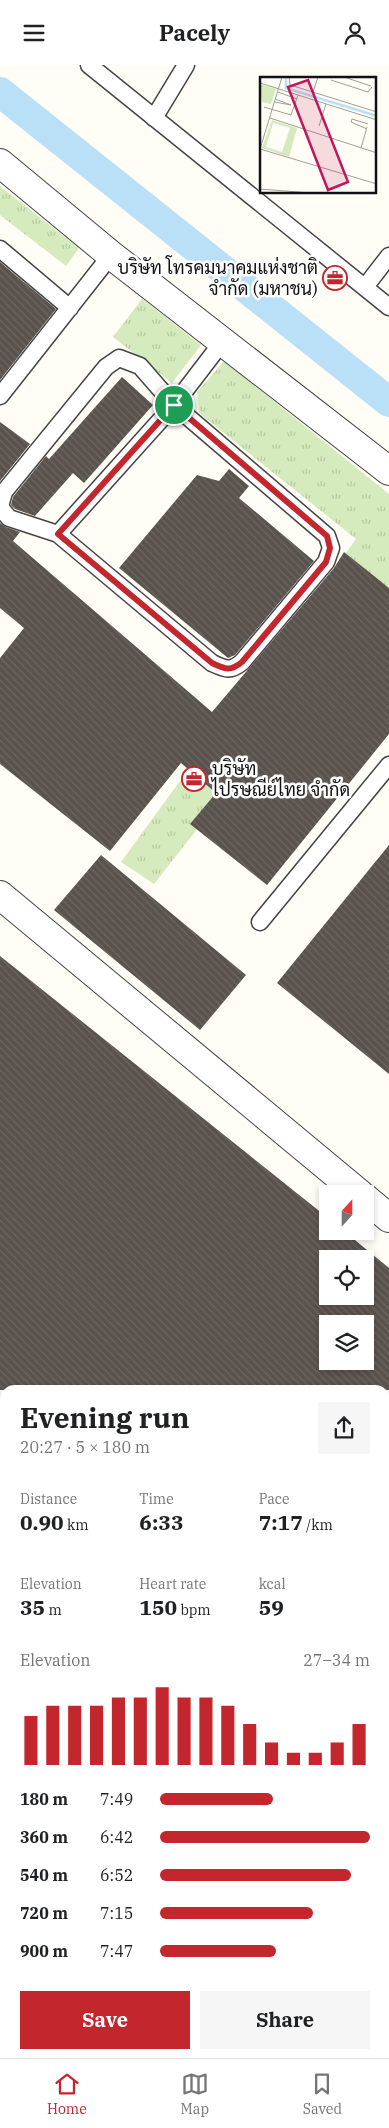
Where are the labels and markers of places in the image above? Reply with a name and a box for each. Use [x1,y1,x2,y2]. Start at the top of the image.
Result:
place label: บริษัท โทรคมนาคมแห่งชาติ จำกัด (มหาชน) [118,255,318,300]
office icon: บริษัท โทรคมนาคมแห่งชาติ จำกัด (มหาชน) [322,265,348,291]
pin [153,384,195,426]
place label: บริษัท ไปรษณีย์ไทย จำกัด [210,757,350,801]
office icon: บริษัท ไปรษณีย์ไทย จำกัด [181,766,207,792]

